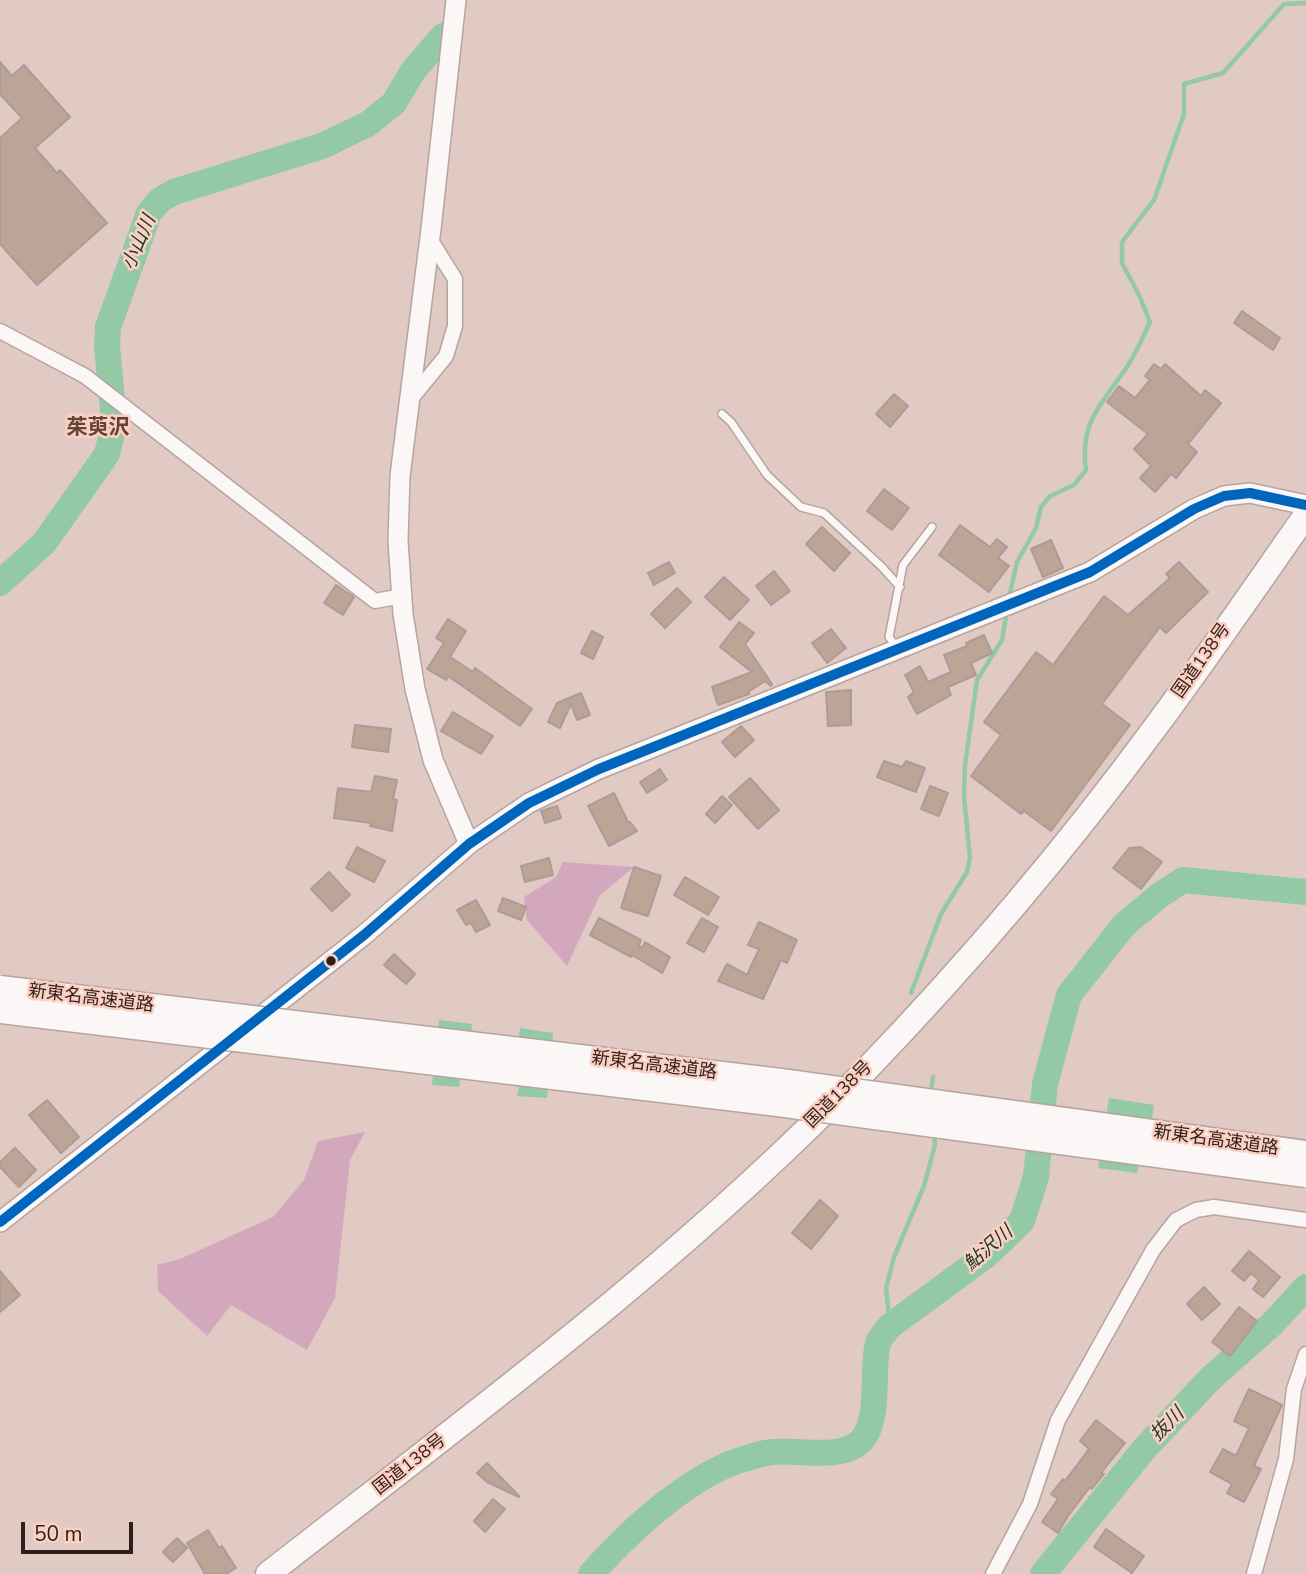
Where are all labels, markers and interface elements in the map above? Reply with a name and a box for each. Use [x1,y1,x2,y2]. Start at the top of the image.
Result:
water label: 小山川 [118,212,162,274]
district label: 茱萸沢 [67,416,129,442]
street label: 国道138号 [1168,619,1236,703]
unlabelled marker [324,954,338,968]
street label: 新東名高速道路 [27,981,155,1017]
street label: 新東名高速道路 [590,1048,718,1084]
street label: 国道138号 [801,1057,877,1133]
street label: 新東名高速道路 [1152,1122,1280,1160]
water label: 鮎沢川 [960,1222,1018,1276]
water label: 抜川 [1147,1404,1189,1446]
street label: 国道138号 [369,1430,451,1500]
scale bar [24,1508,136,1552]
text: 50 m [34,1520,83,1548]

